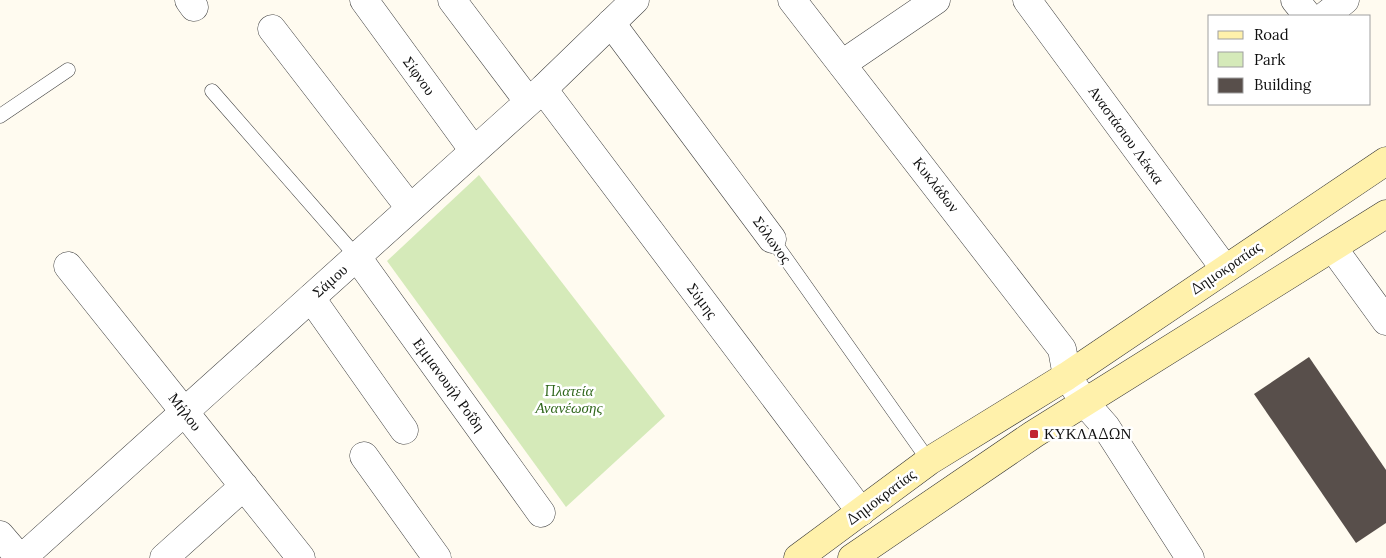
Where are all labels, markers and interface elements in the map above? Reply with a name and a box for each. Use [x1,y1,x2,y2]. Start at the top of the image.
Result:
legend [1208,15,1371,105]
text: Road [1254,25,1289,44]
text: Park [1254,50,1285,69]
street label: Σίφνου [399,53,440,99]
text: Building [1254,75,1312,94]
street label: Αναστάσιου Λέκκα [1084,82,1169,188]
street label: Κυκλάδων [909,153,964,216]
street label: Σόλωνος [749,212,796,267]
street label: Δημοκρατίας [1187,237,1265,298]
street label: Σάμου [308,260,351,301]
street label: Σύμης [683,279,722,322]
street label: Εμμανουήλ Ροΐδη [409,334,490,435]
park label: Πλατεία Ανανέωσης [535,381,603,417]
street label: Μήλου [165,389,206,435]
place label: ΚΥΚΛΑΔΩΝ [1044,424,1131,443]
marker: ΚΥΚΛΑΔΩΝ [1028,428,1040,440]
street label: Δημοκρατίας [842,464,919,529]

